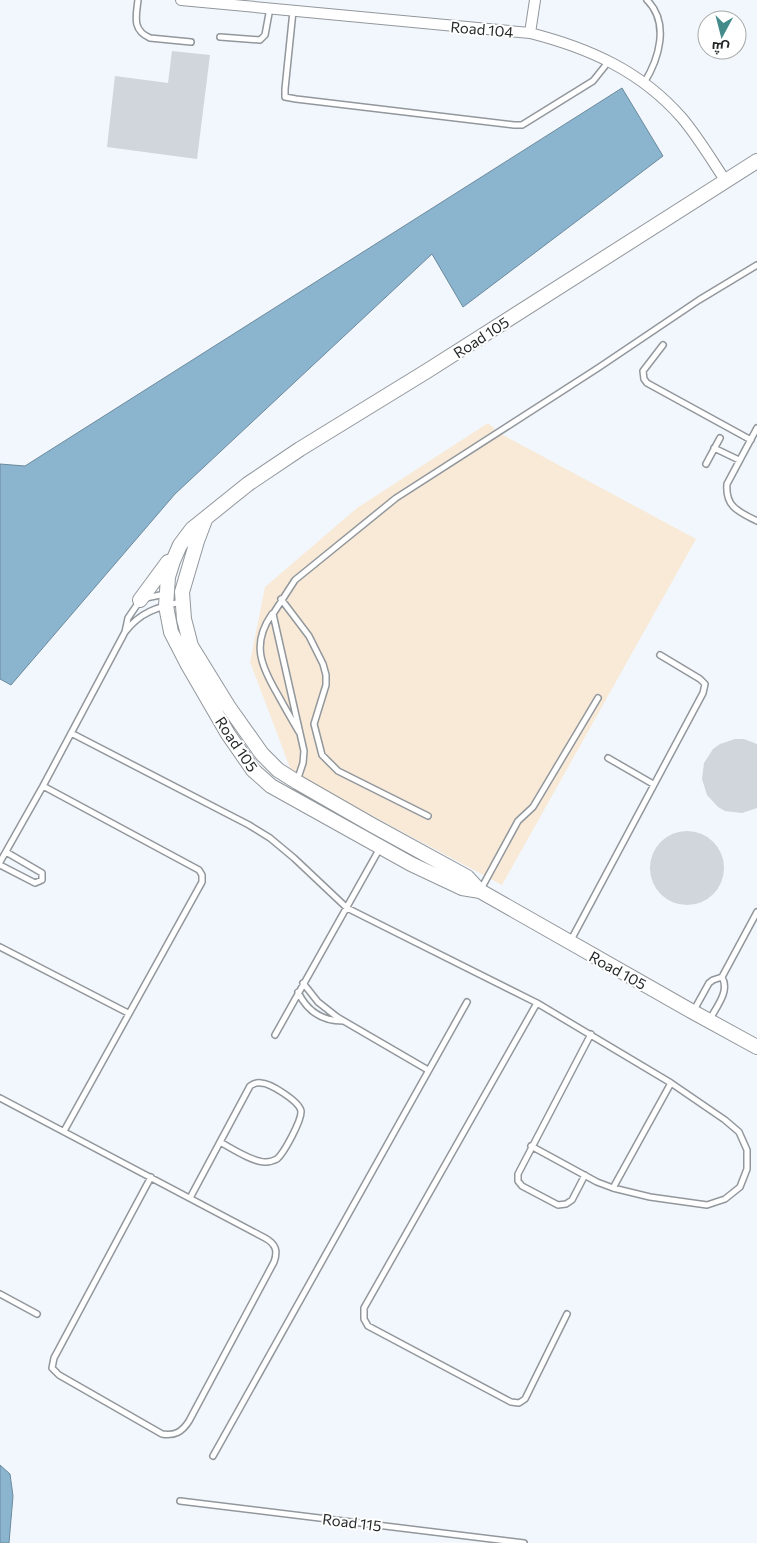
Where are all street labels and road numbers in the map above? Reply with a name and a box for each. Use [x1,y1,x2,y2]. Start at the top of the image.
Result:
street label: Road 104 [450,17,514,41]
street label: Road 105 [450,312,512,362]
street label: Road 105 [212,713,262,775]
street label: Road 105 [586,947,650,993]
street label: Road 115 [321,1509,383,1535]

